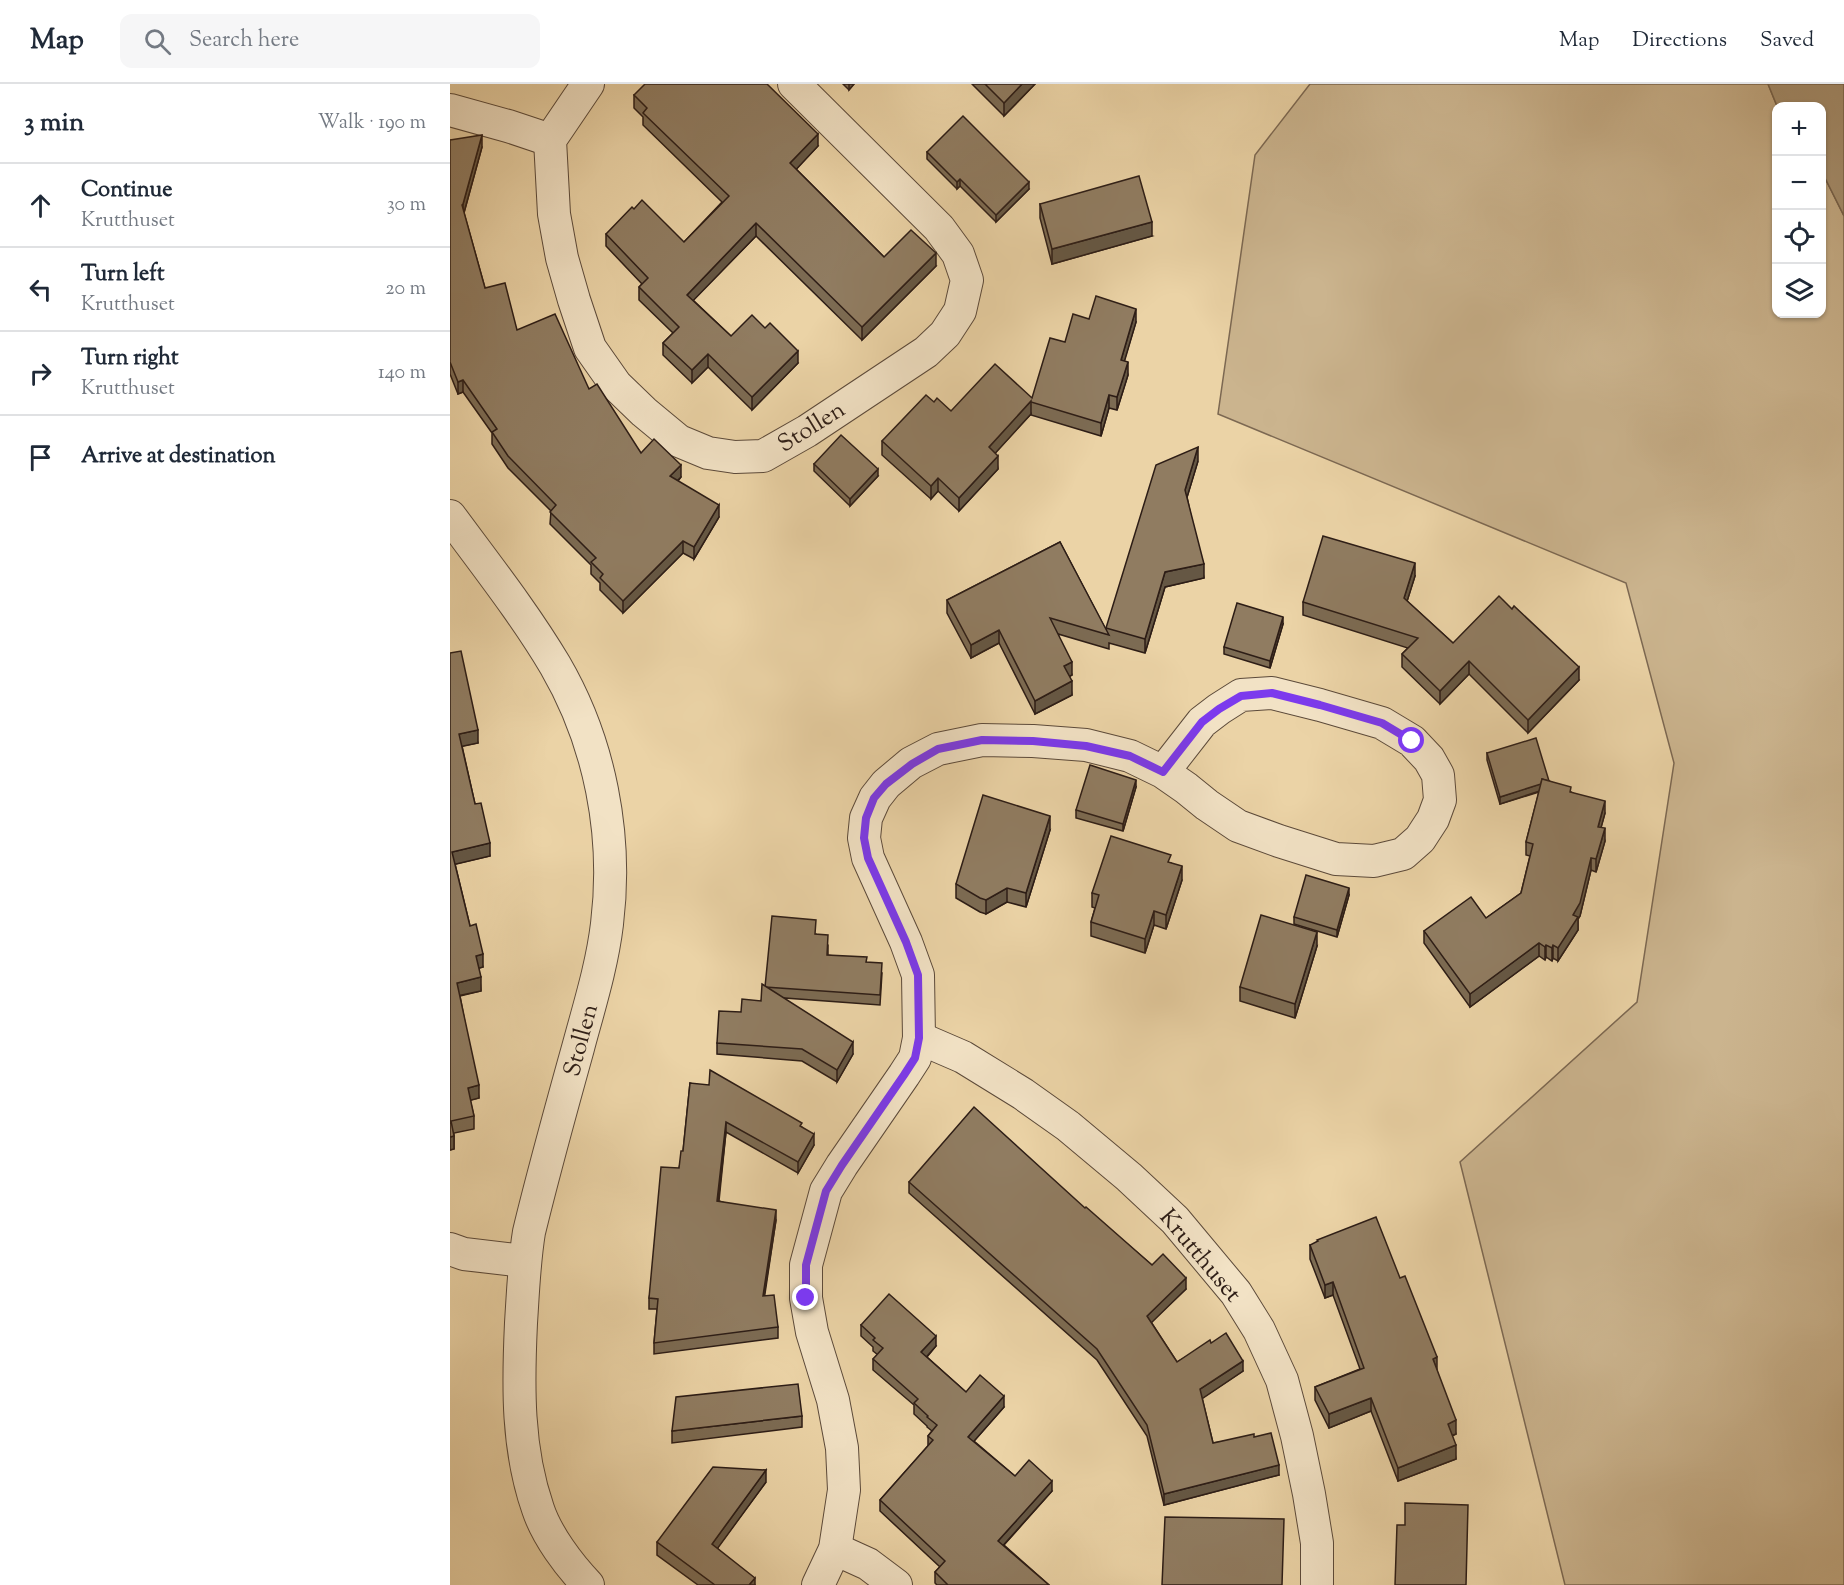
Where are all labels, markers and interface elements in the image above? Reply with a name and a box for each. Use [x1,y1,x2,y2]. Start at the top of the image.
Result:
search box [120,14,540,68]
text: Map [30,21,84,61]
icon: search [141,25,174,58]
text: Search here [189,25,299,57]
text: Map [1559,26,1599,56]
text: Directions [1632,26,1727,56]
text: Saved [1760,26,1814,56]
map controls [1772,102,1826,318]
button: + [1772,102,1826,156]
text: 3 min [24,105,84,142]
text: Walk · 190 m [318,109,426,138]
button: − [1772,156,1826,210]
text: Continue [81,175,172,207]
icon: ahead [24,189,57,222]
text: 30 m [387,191,426,220]
text: Krutthuset [81,207,175,236]
button: locate [1772,210,1826,264]
text: Turn left [81,259,164,291]
button: layers [1772,264,1826,318]
icon: left [24,273,57,306]
text: 20 m [385,275,426,304]
text: Krutthuset [81,291,175,320]
text: Turn right [81,343,178,375]
icon: right [24,357,57,390]
text: 140 m [378,359,426,388]
text: Krutthuset [81,375,175,404]
street label: Stollen [772,394,852,462]
icon: arrive [24,441,57,474]
text: Arrive at destination [81,441,276,473]
route start [1398,727,1424,753]
street label: Stollen [556,1000,608,1081]
street label: Krutthuset [1150,1202,1249,1310]
route end [792,1284,818,1310]

